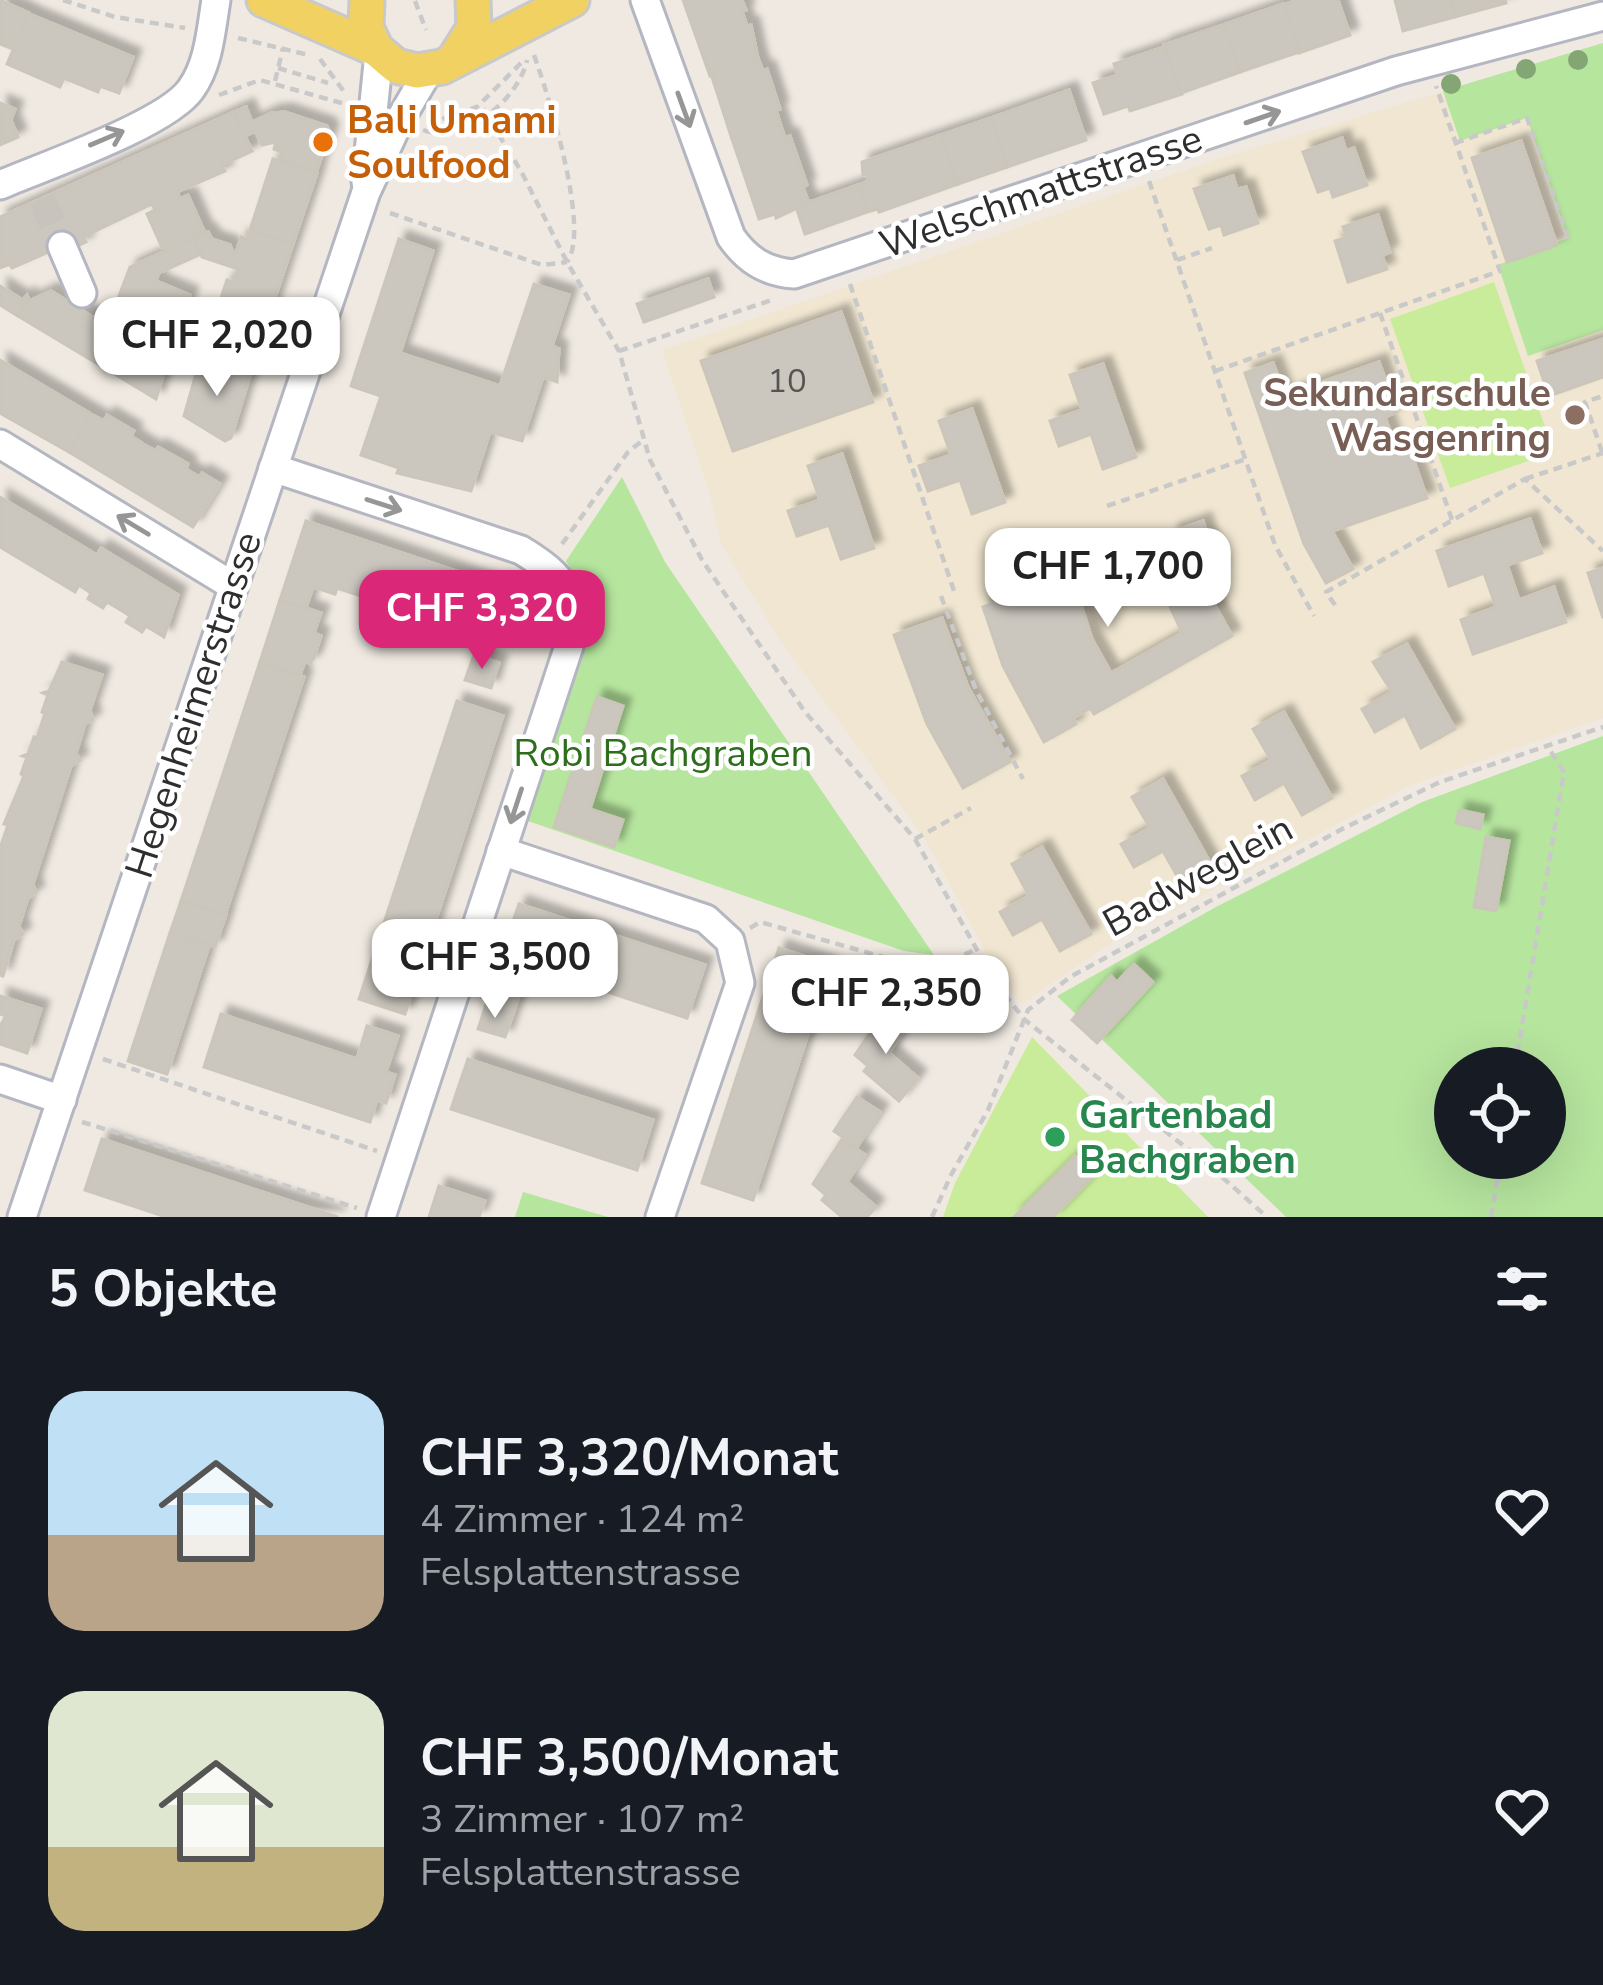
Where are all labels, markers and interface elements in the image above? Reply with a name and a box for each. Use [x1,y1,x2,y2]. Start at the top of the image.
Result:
one-way arrow [675,91,696,128]
place label: Bali Umami Soulfood [347,94,557,192]
one-way arrow [1243,104,1281,126]
street label: Welschmattstrasse [873,112,1209,272]
one-way arrow [89,126,125,148]
marker: Bali Umami Soulfood [310,129,336,155]
pin: CHF 2,020 [80,297,354,399]
text: CHF 2,020 [121,309,313,362]
house number: 10 [767,359,807,404]
place label: Sekundarschule Wasgenring [1263,367,1551,465]
marker: Sekundarschule Wasgenring [1562,402,1588,428]
one-way arrow [364,495,402,517]
one-way arrow [116,513,151,537]
street label: Hegenheimerstrasse [113,525,275,885]
pin: CHF 1,700 [971,528,1245,630]
text: CHF 1,700 [1012,540,1204,593]
pin: CHF 3,320 [345,570,619,672]
text: CHF 3,320 [386,582,578,635]
park label: Robi Bachgraben [513,727,813,780]
one-way arrow [504,786,525,823]
street label: Badweglein [1094,802,1302,950]
pin: CHF 3,500 [358,919,632,1021]
text: CHF 3,500 [399,931,591,984]
pin: CHF 2,350 [749,955,1023,1057]
text: CHF 2,350 [790,967,982,1020]
map controls [1434,1047,1566,1179]
button: locate [1434,1047,1566,1179]
place label: Gartenbad Bachgraben [1079,1089,1296,1187]
marker: Gartenbad Bachgraben [1042,1124,1068,1150]
text: 5 Objekte [48,1254,277,1324]
icon: filters [1489,1256,1555,1322]
text: CHF 3,320/Monat [420,1423,838,1493]
icon: home [144,1439,288,1583]
icon: heart [1489,1478,1555,1544]
text: 4 Zimmer · 124 m² [420,1493,744,1546]
text: Felsplattenstrasse [420,1546,741,1599]
text: CHF 3,500/Monat [420,1723,838,1793]
icon: home [144,1739,288,1883]
icon: heart [1489,1778,1555,1844]
text: 3 Zimmer · 107 m² [420,1793,744,1846]
text: Felsplattenstrasse [420,1846,741,1899]

